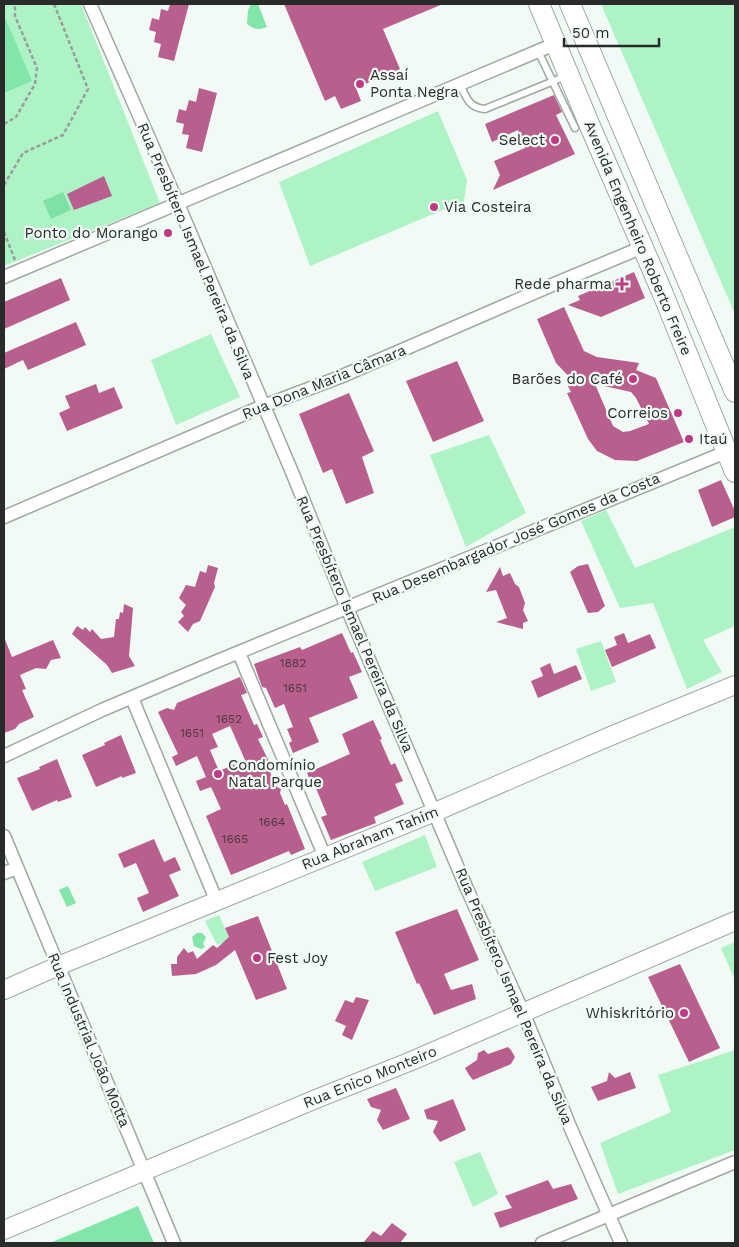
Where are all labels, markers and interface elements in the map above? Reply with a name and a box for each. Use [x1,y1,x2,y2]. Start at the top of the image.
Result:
scale bar [564,15,659,47]
text: 50 m [572,24,609,42]
place label: Assaí Ponta Negra [370,66,459,101]
marker: Assaí Ponta Negra [354,78,366,90]
street label: Avenida Engenheiro Roberto Freire [580,118,696,358]
street label: Rua Presbítero Ismael Pereira da Silva [134,120,259,382]
place label: Select [499,131,546,149]
marker: Select [549,134,561,146]
place label: Via Costeira [444,198,532,216]
marker: Via Costeira [428,201,440,213]
place label: Ponto do Morango [25,224,158,242]
marker: Ponto do Morango [162,227,174,239]
place label: Rede pharma [514,275,613,293]
marker: Rede pharma [616,278,628,290]
street label: Rua Dona Maria Câmara [239,341,409,423]
place label: Barões do Café [512,370,623,388]
marker: Barões do Café [627,373,639,385]
place label: Correios [607,404,668,422]
marker: Correios [672,407,684,419]
place label: Itaú [699,430,727,448]
marker: Itaú [683,433,695,445]
street label: Rua Desembargador José Gomes da Costa [369,469,663,607]
street label: Rua Presbítero Ismael Pereira da Silva [293,493,418,755]
house number: 1882 [280,656,306,670]
house number: 1651 [283,681,307,695]
house number: 1652 [216,712,242,726]
house number: 1651 [180,726,204,740]
place label: Condomínio Natal Parque [228,756,322,791]
marker: Condomínio Natal Parque [212,768,224,780]
street label: Rua Abraham Tahim [299,802,441,874]
house number: 1664 [259,815,285,829]
house number: 1665 [222,832,248,846]
street label: Rua Presbítero Ismael Pereira da Silva [452,865,577,1127]
place label: Fest Joy [267,949,328,967]
street label: Rua Industrial João Motta [44,950,134,1130]
marker: Fest Joy [251,952,263,964]
place label: Whiskritório [585,1004,674,1022]
marker: Whiskritório [678,1007,690,1019]
street label: Rua Enico Monteiro [301,1042,439,1112]

